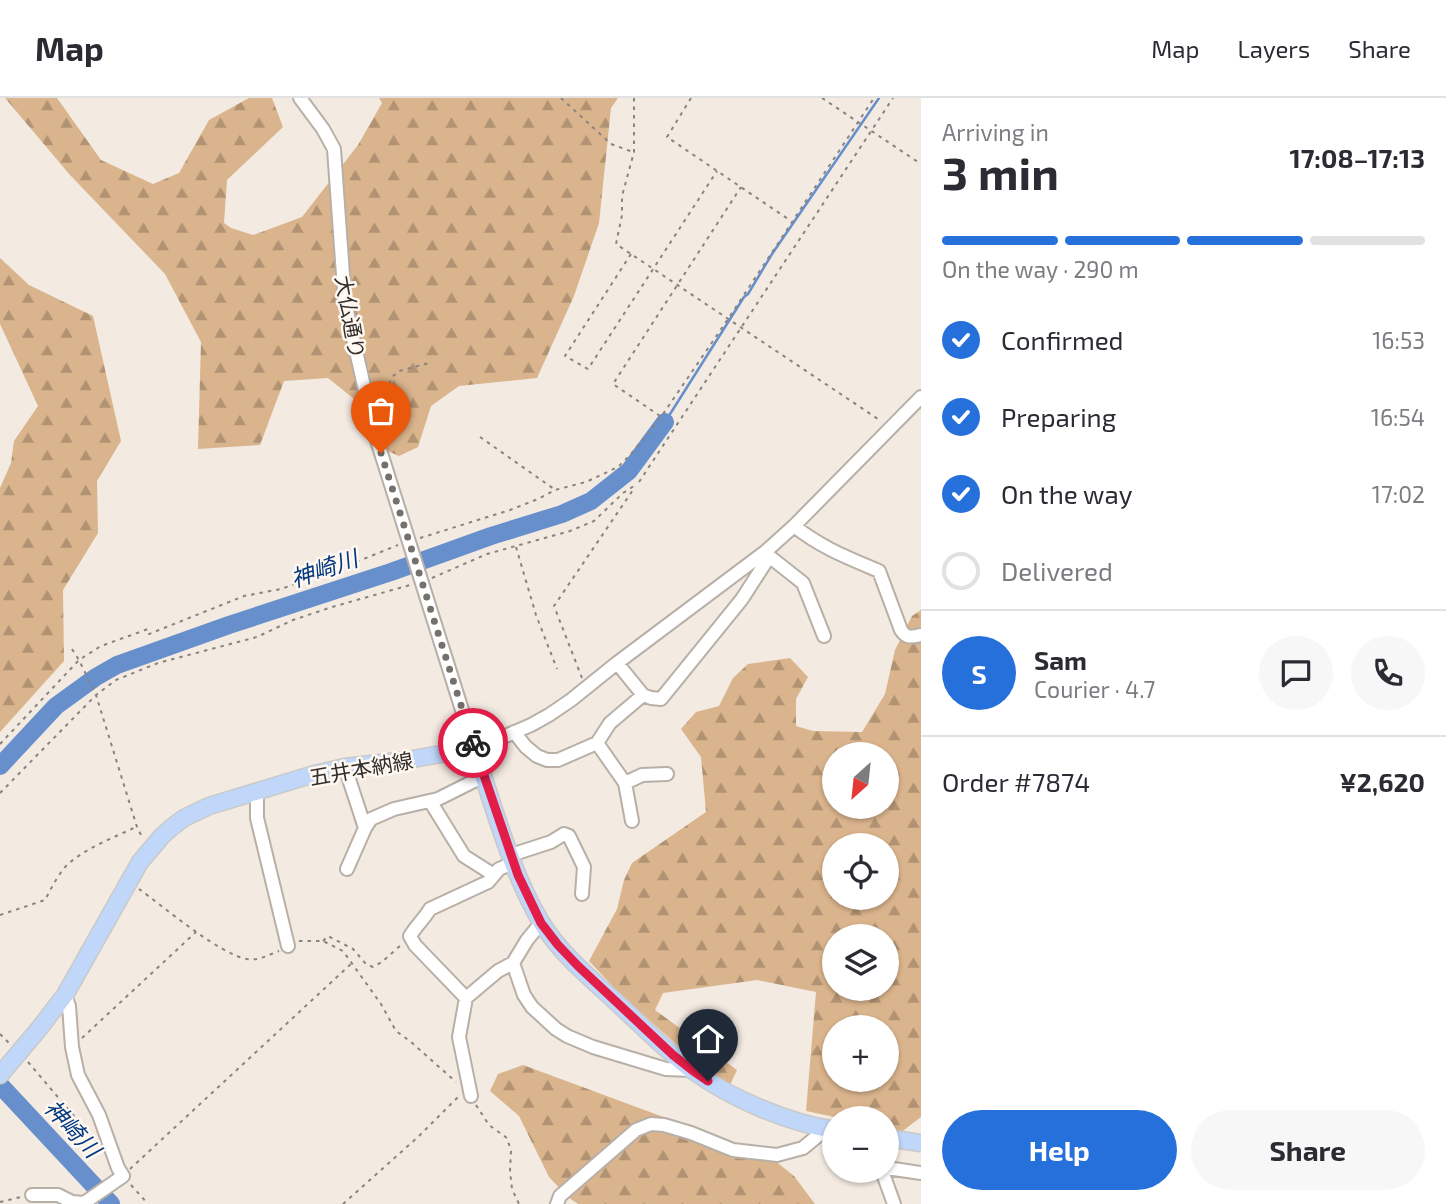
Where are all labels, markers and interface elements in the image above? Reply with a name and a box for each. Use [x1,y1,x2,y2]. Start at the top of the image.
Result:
text: Map [35,28,104,68]
text: Map [1151,34,1199,63]
text: Layers [1237,34,1310,63]
text: Share [1348,34,1411,63]
text: Arriving in [942,118,1049,146]
text: 17:08–17:13 [1289,142,1425,173]
text: 3 min [942,144,1059,199]
text: On the way · 290 m [942,255,1139,283]
street label: 大仏通り [331,273,371,361]
icon: check [942,321,980,359]
text: Confirmed [1001,324,1124,355]
text: 16:53 [1372,326,1425,354]
pin [351,381,411,453]
icon: bag [362,392,400,430]
icon: check [942,398,980,436]
text: Preparing [1001,401,1116,432]
text: 16:54 [1371,403,1425,431]
icon: check [942,475,980,513]
text: On the way [1001,478,1132,509]
text: 17:02 [1372,480,1425,508]
water label: 神崎川 [287,543,364,592]
text: Delivered [1001,555,1113,586]
button: chat [1259,636,1333,710]
button: phone [1351,636,1425,710]
text: Sam [1034,644,1087,675]
text: S [971,658,987,689]
text: Courier · 4.7 [1034,675,1155,703]
courier [438,708,508,778]
icon: bike [454,724,492,762]
north arrow [822,742,900,819]
map controls [822,742,899,1183]
street label: 五井本納線 [307,747,415,789]
text: Order #7874 [942,766,1090,797]
text: ¥2,620 [1339,766,1425,797]
button: locate [822,833,899,910]
button: layers [822,924,899,1001]
pin [678,1009,738,1081]
button: + [822,1015,899,1092]
icon: home [689,1020,727,1058]
water label: 神崎川 [39,1093,109,1165]
button: − [822,1106,899,1183]
button: Help [942,1110,1177,1190]
button: Share [1191,1110,1425,1190]

